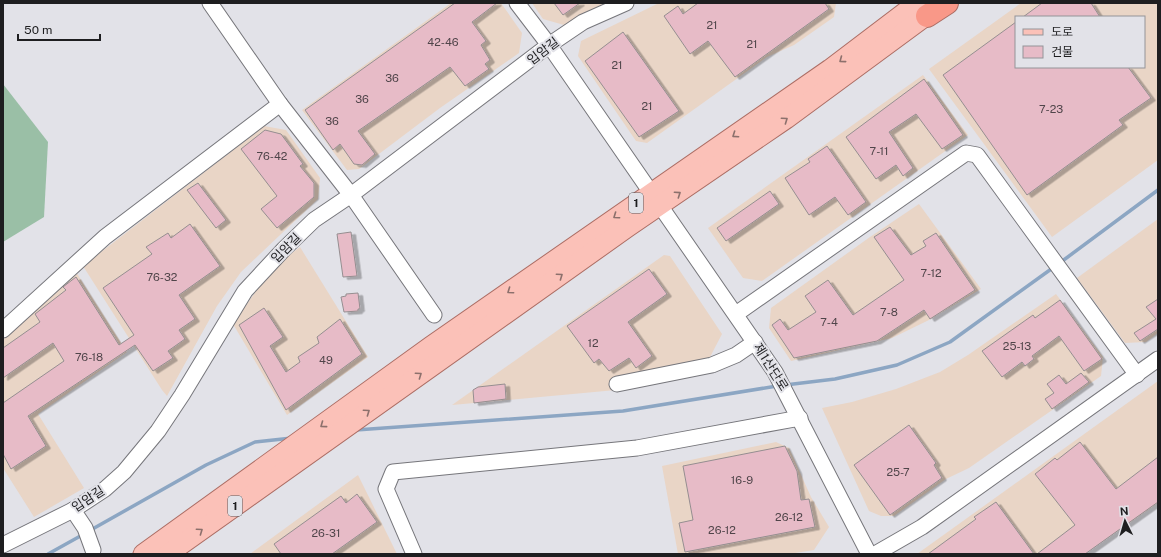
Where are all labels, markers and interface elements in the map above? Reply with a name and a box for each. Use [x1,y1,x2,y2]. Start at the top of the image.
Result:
scale bar [18,16,100,42]
legend [1015,16,1145,68]
house number: 21 [706,19,718,31]
text: 50 m [24,23,52,37]
text: 도로 [1051,25,1073,39]
street label: 입암길 [524,34,562,68]
house number: 42-46 [427,36,459,48]
house number: 21 [746,38,758,50]
text: 건물 [1051,45,1073,59]
one-way arrow [839,56,846,63]
house number: 21 [611,59,623,71]
house number: 36 [385,72,399,84]
house number: 36 [355,93,369,105]
house number: 21 [641,100,653,112]
house number: 7-23 [1039,103,1063,115]
house number: 36 [325,115,339,127]
one-way arrow [781,117,788,125]
one-way arrow [733,130,740,137]
house number: 7-11 [870,145,888,157]
house number: 76-42 [257,150,288,162]
one-way arrow [674,191,681,199]
road number: 1 [629,193,643,213]
one-way arrow [614,211,621,218]
street label: 입암길 [268,230,304,266]
house number: 7-12 [921,267,942,279]
house number: 76-32 [147,271,178,283]
one-way arrow [555,274,562,281]
one-way arrow [507,286,514,294]
house number: 7-8 [880,306,898,318]
house number: 7-4 [820,316,838,328]
house number: 12 [587,337,599,349]
street label: 제1산단로 [751,340,791,394]
house number: 25-13 [1003,340,1031,352]
house number: 76-18 [75,351,103,363]
house number: 49 [319,354,333,366]
one-way arrow [415,372,422,380]
one-way arrow [363,410,370,417]
one-way arrow [320,420,327,427]
house number: 25-7 [886,466,910,478]
house number: 16-9 [731,474,753,486]
street label: 입암길 [69,483,107,515]
road number: 1 [228,496,242,516]
north arrow [1105,501,1145,541]
text: N [1119,505,1129,517]
house number: 26-12 [775,511,803,523]
house number: 26-12 [708,524,736,536]
house number: 26-31 [312,527,340,539]
one-way arrow [195,529,202,536]

